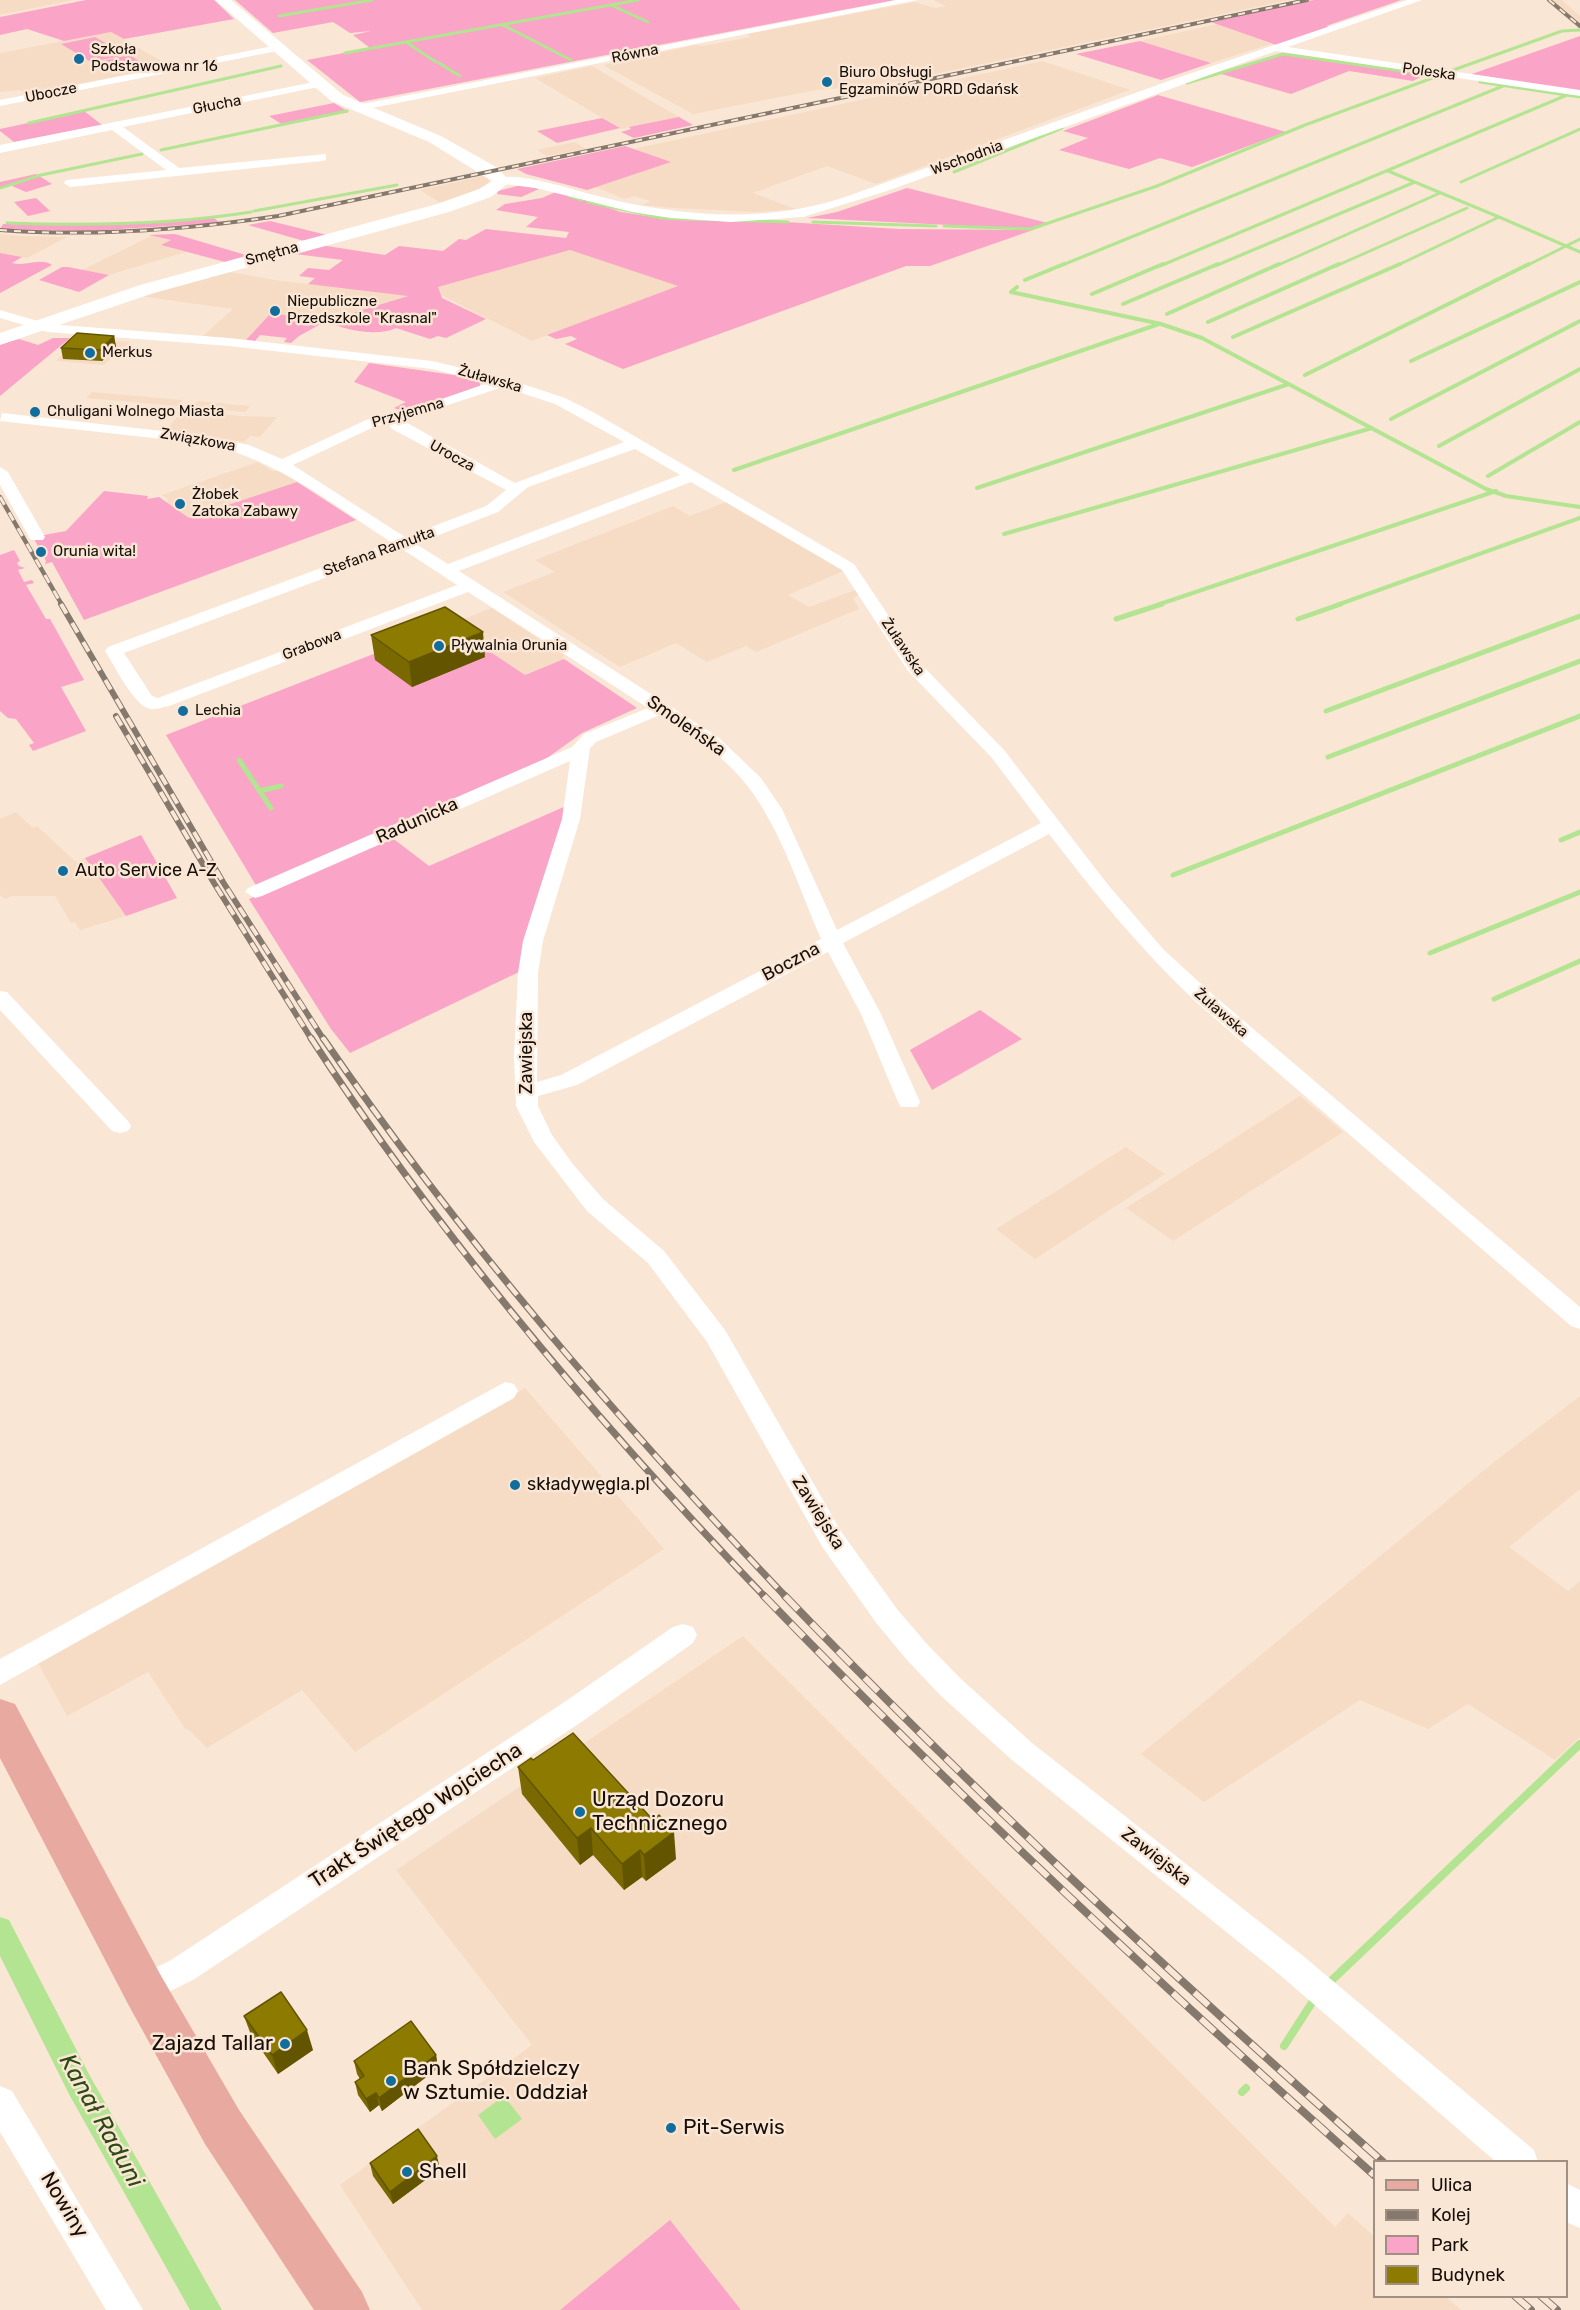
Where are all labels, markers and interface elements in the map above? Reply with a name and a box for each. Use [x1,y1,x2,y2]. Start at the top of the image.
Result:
place label: Szkoła Podstawowa nr 16 [91,41,218,76]
street label: Równa [610,41,660,67]
marker: Szkoła Podstawowa nr 16 [72,52,86,66]
street label: Poleska [1401,59,1457,85]
place label: Biuro Obsługi Egzaminów PORD Gdańsk [839,64,1019,99]
marker: Biuro Obsługi Egzaminów PORD Gdańsk [820,75,834,89]
street label: Ubocze [24,79,78,107]
street label: Głucha [191,91,243,119]
street label: Wschodnia [929,137,1005,179]
street label: Smętna [243,238,301,270]
place label: Niepubliczne Przedszkole "Krasnal" [287,293,437,328]
marker: Niepubliczne Przedszkole "Krasnal" [268,304,282,318]
place label: Merkus [102,344,152,362]
marker: Merkus [83,346,97,360]
street label: Żuławska [456,361,524,397]
street label: Przyjemna [370,394,446,432]
place label: Chuligani Wolnego Miasta [47,403,224,421]
marker: Chuligani Wolnego Miasta [28,405,42,419]
street label: Związkowa [159,425,237,455]
street label: Urocza [426,436,478,476]
place label: Żłobek Zatoka Zabawy [192,486,298,521]
marker: Żłobek Zatoka Zabawy [173,497,187,511]
street label: Stefana Ramułta [321,523,437,581]
place label: Orunia wita! [53,543,136,561]
marker: Orunia wita! [34,545,48,559]
street label: Żuławska [877,615,929,679]
street label: Grabowa [280,626,344,664]
place label: Pływalnia Orunia [451,637,567,655]
marker: Pływalnia Orunia [432,639,446,653]
street label: Smoleńska [642,691,730,761]
place label: Lechia [195,702,241,720]
marker: Lechia [176,704,190,718]
street label: Radunicka [373,793,461,849]
place label: Auto Service A-Z [75,860,217,882]
marker: Auto Service A-Z [56,864,70,878]
street label: Boczna [758,938,824,986]
street label: Żuławska [1190,985,1252,1041]
street label: Zawiejska [516,1012,538,1094]
street label: Zawiejska [787,1472,849,1554]
place label: składywęgla.pl [527,1474,650,1496]
marker: składywęgla.pl [508,1478,522,1492]
street label: Trakt Świętego Wojciecha [305,1738,527,1894]
place label: Urząd Dozoru Technicznego [592,1787,727,1837]
marker: Urząd Dozoru Technicznego [573,1805,587,1819]
street label: Zawiejska [1117,1823,1195,1891]
place label: Zajazd Tallar [152,2031,273,2057]
marker: Zajazd Tallar [278,2037,292,2051]
water label: Kanał Raduni [52,2049,150,2193]
place label: Bank Spółdzielczy w Sztumie. Oddział [403,2056,588,2106]
marker: Bank Spółdzielczy w Sztumie. Oddział [384,2074,398,2088]
place label: Pit-Serwis [683,2115,785,2141]
marker: Pit-Serwis [664,2121,678,2135]
place label: Shell [419,2159,467,2185]
legend [1373,2160,1568,2298]
marker: Shell [400,2165,414,2179]
street label: Nowiny [35,2168,93,2242]
text: Ulica [1431,2174,1472,2196]
text: Kolej [1431,2204,1471,2226]
text: Park [1431,2234,1468,2256]
text: Budynek [1431,2264,1505,2286]

